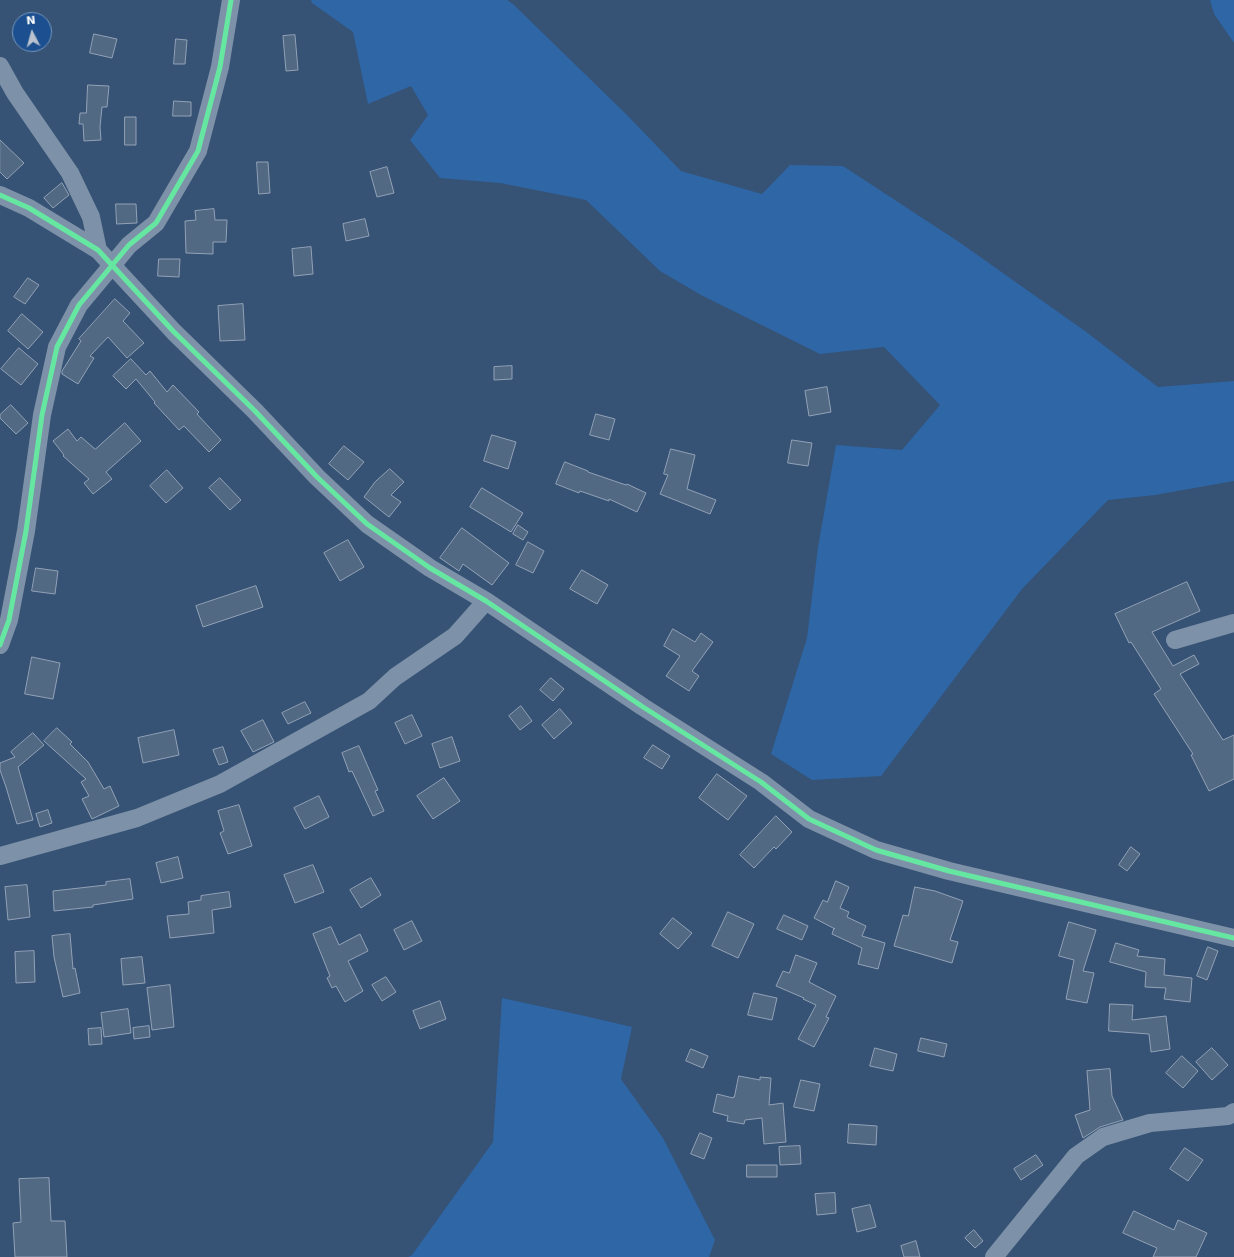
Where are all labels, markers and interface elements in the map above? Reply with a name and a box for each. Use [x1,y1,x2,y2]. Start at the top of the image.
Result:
north arrow [12,12,52,52]
text: N [26,14,36,28]

